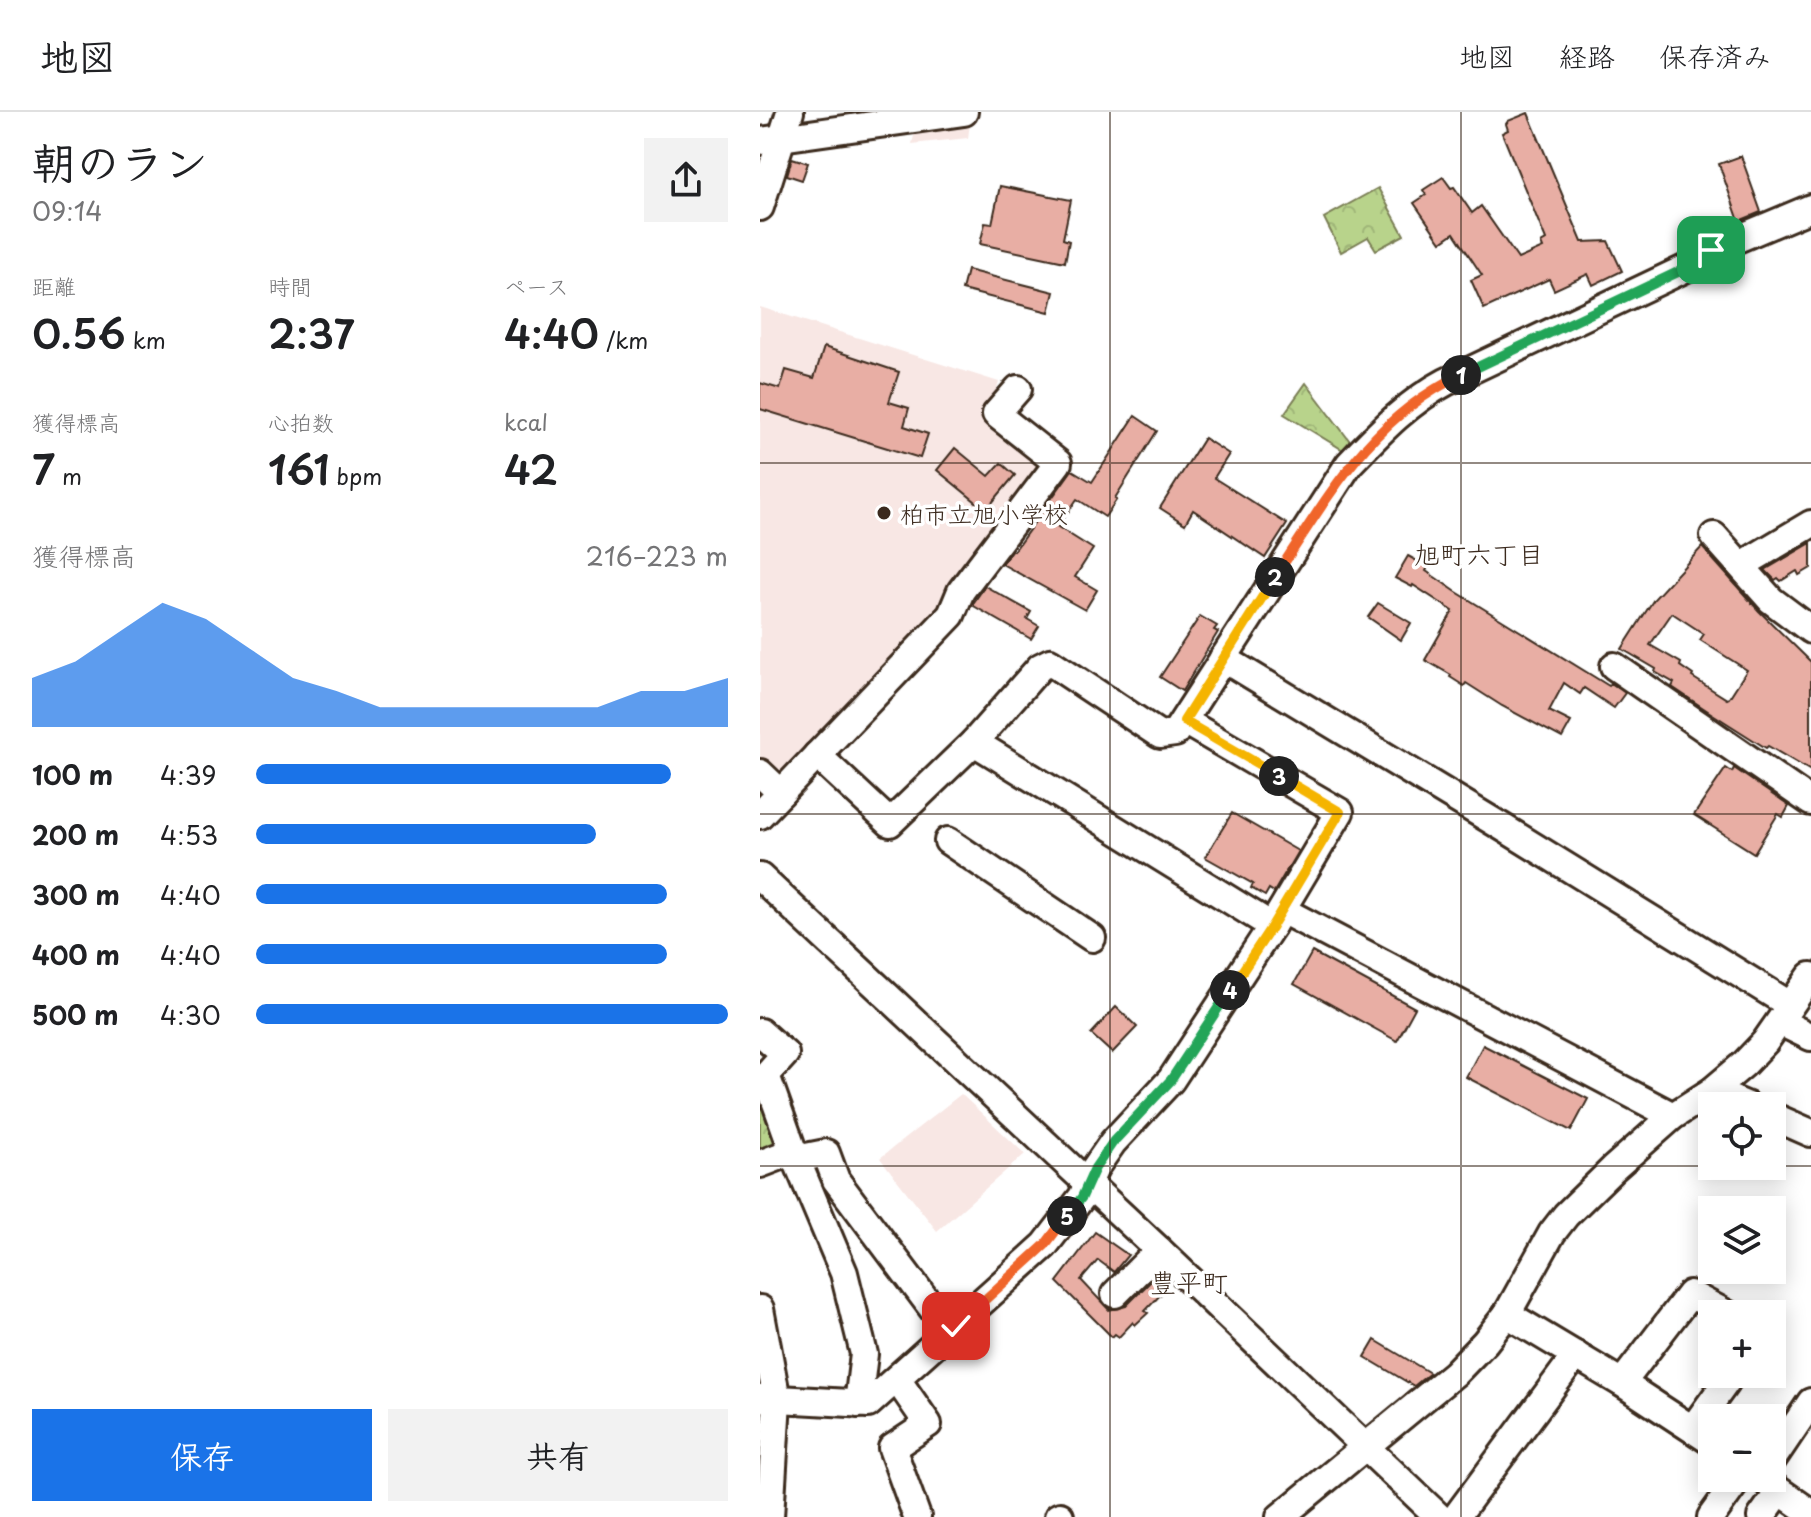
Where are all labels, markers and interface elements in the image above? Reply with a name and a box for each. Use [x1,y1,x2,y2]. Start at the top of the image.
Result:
text: 地図 [40,27,116,84]
text: 地図 [1459,34,1515,77]
text: 経路 [1559,34,1615,77]
text: 保存済み [1659,34,1771,77]
text: 朝のラン [32,128,208,194]
button: share [644,138,728,222]
text: 09:14 [32,191,103,230]
pin [1677,216,1745,284]
icon: arrive [1689,228,1733,272]
text: 距離 [32,269,76,302]
text: 時間 [268,269,312,302]
text: ペース [504,269,569,302]
text: 0.56 [32,302,126,363]
text: 2:37 [268,302,355,363]
text: 4:40 [504,302,599,363]
text: km [126,323,166,356]
text: /km [599,323,648,356]
pin: 1 [1441,355,1481,395]
text: 1 [1456,358,1466,391]
text: 獲得標高 [32,405,120,438]
text: 心拍数 [268,405,334,438]
text: kcal [504,405,548,438]
text: 7 [32,438,55,499]
text: 161 [268,438,330,499]
text: 42 [504,438,558,499]
text: m [55,459,82,492]
text: bpm [330,459,382,492]
place label: 柏市立旭小学校 [900,495,1068,531]
marker: 柏市立旭小学校 [875,504,893,522]
district label: 旭町六丁目 [1414,534,1544,573]
text: 獲得標高 [32,536,136,575]
text: 216–223 m [586,536,728,575]
pin: 2 [1255,557,1295,597]
text: 2 [1267,560,1283,593]
text: 100 m [32,755,113,794]
text: 4:39 [160,755,216,794]
pin: 3 [1259,756,1299,796]
text: 3 [1272,759,1286,792]
text: 200 m [32,815,119,854]
text: 4:53 [160,815,218,854]
text: 300 m [32,875,120,914]
text: 4:40 [160,875,221,914]
text: 400 m [32,935,120,974]
text: 4:40 [160,935,221,974]
pin: 4 [1210,970,1250,1010]
text: 4 [1223,973,1237,1006]
text: 500 m [32,995,118,1034]
text: 4:30 [160,995,221,1034]
map controls [1698,1092,1786,1492]
button: locate [1698,1092,1786,1180]
pin: 5 [1047,1196,1087,1236]
button: layers [1698,1196,1786,1284]
text: 5 [1060,1199,1074,1232]
district label: 豊平町 [1150,1262,1228,1301]
pin [922,1292,990,1360]
button: + [1698,1300,1786,1388]
icon: check [934,1304,978,1348]
button: − [1698,1404,1786,1492]
button: 保存 [32,1409,372,1501]
button: 共有 [388,1409,728,1501]

